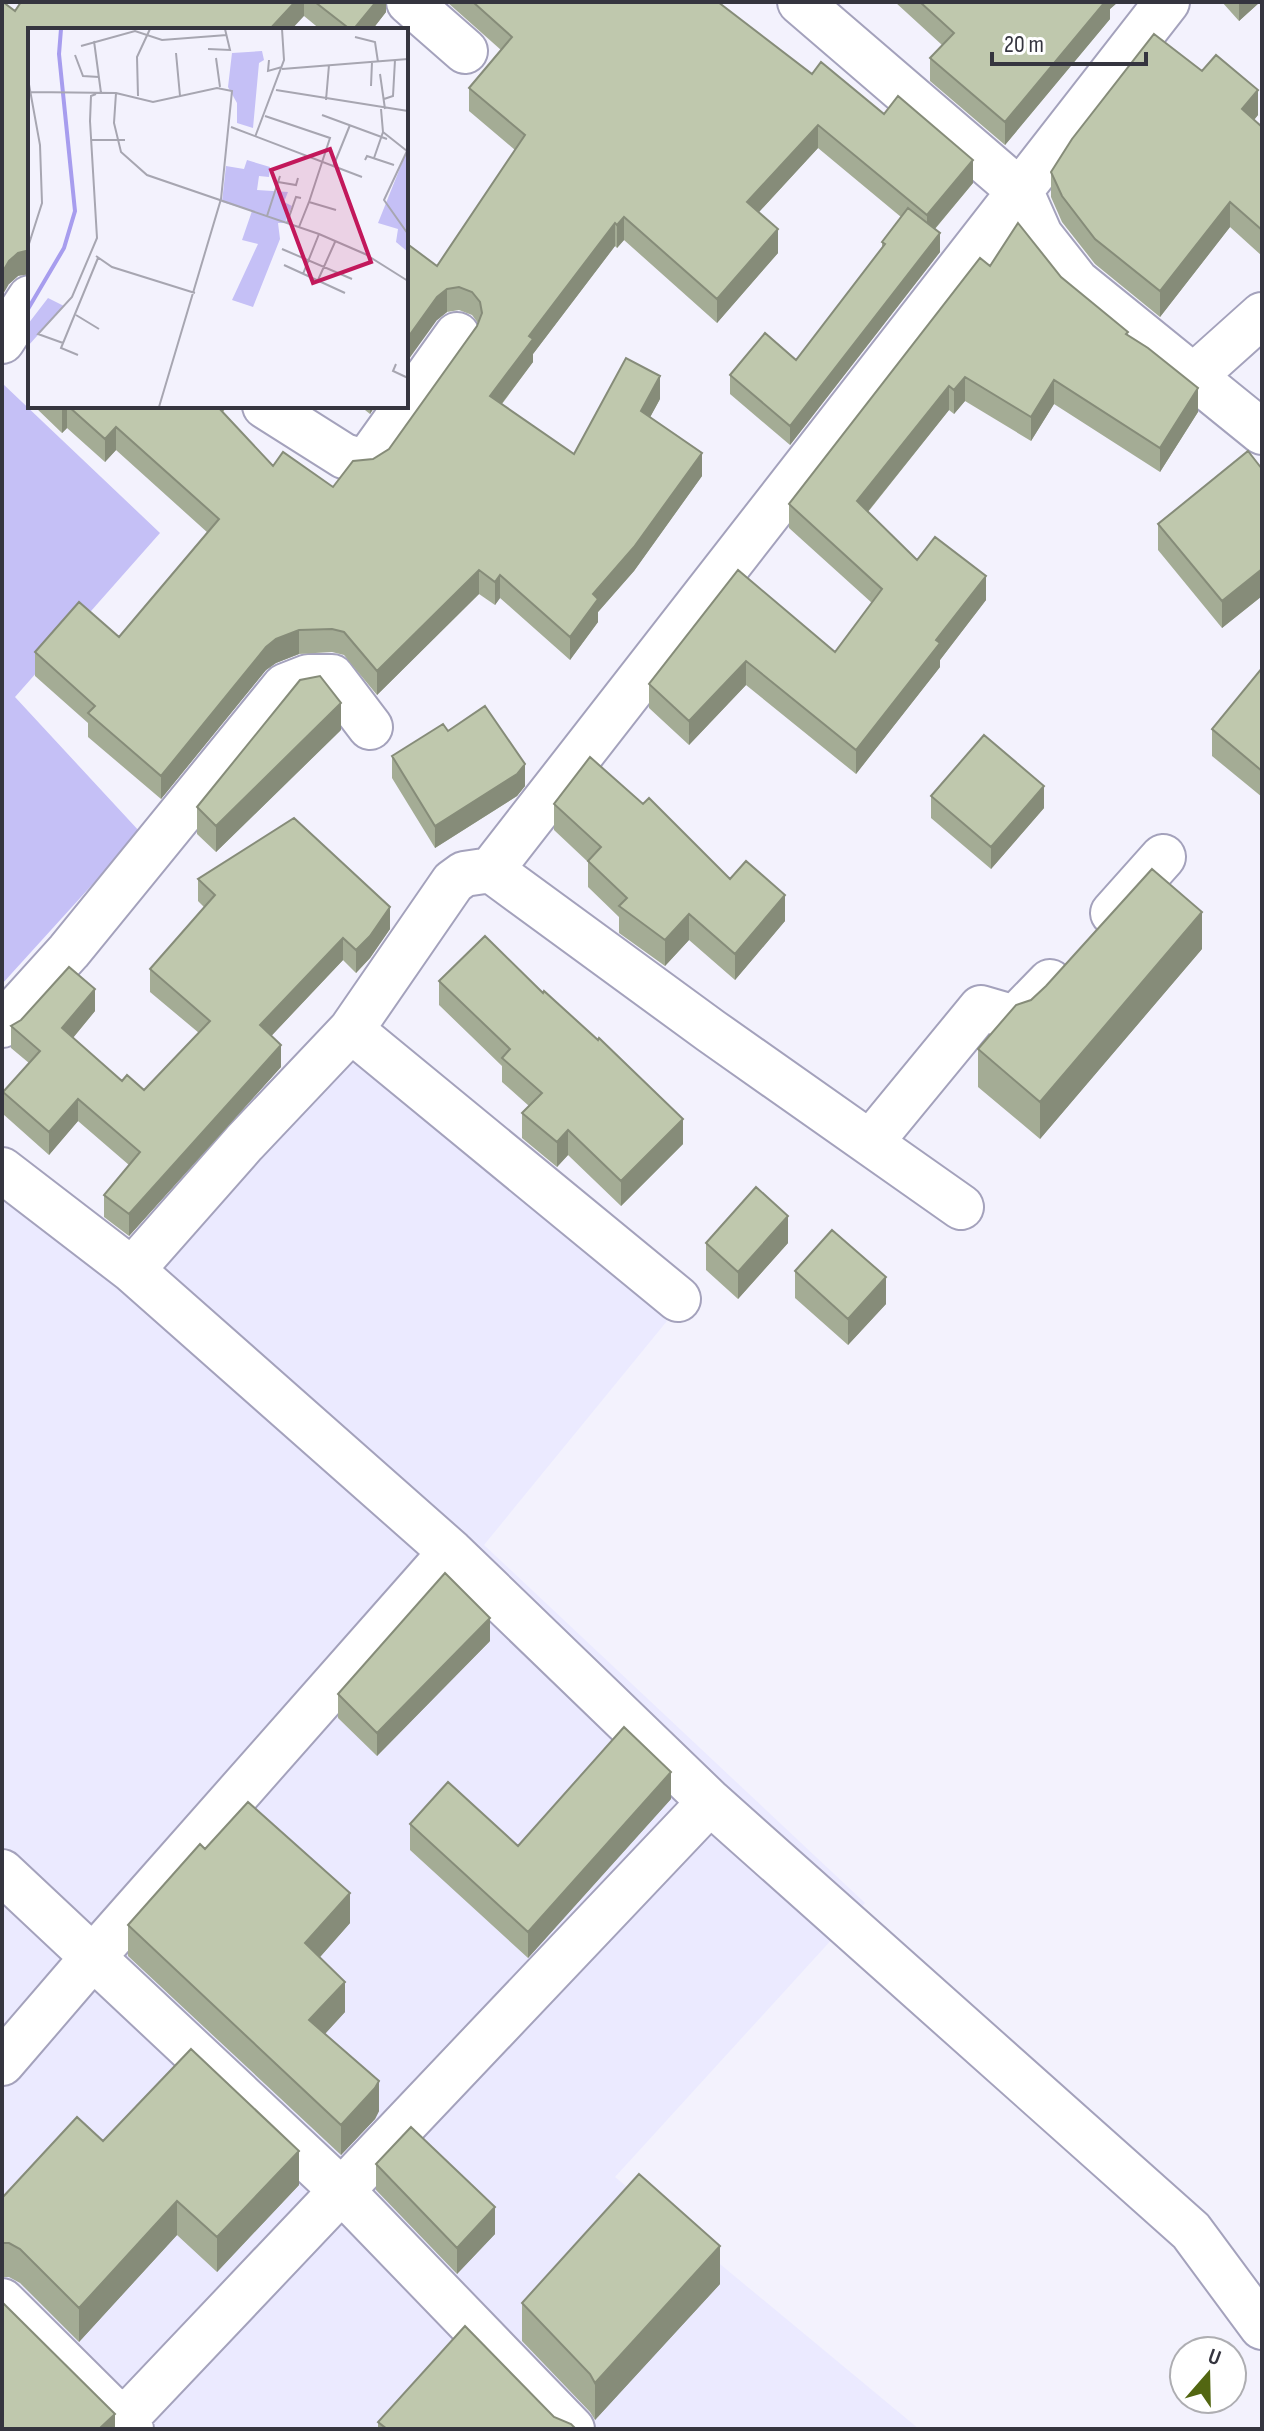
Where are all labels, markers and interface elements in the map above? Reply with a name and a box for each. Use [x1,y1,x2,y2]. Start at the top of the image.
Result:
scale bar [992,16,1146,66]
inset map [28,28,408,408]
text: 20 m [1004,30,1044,59]
north arrow [1168,2335,1248,2415]
text: U [1204,2343,1224,2372]

